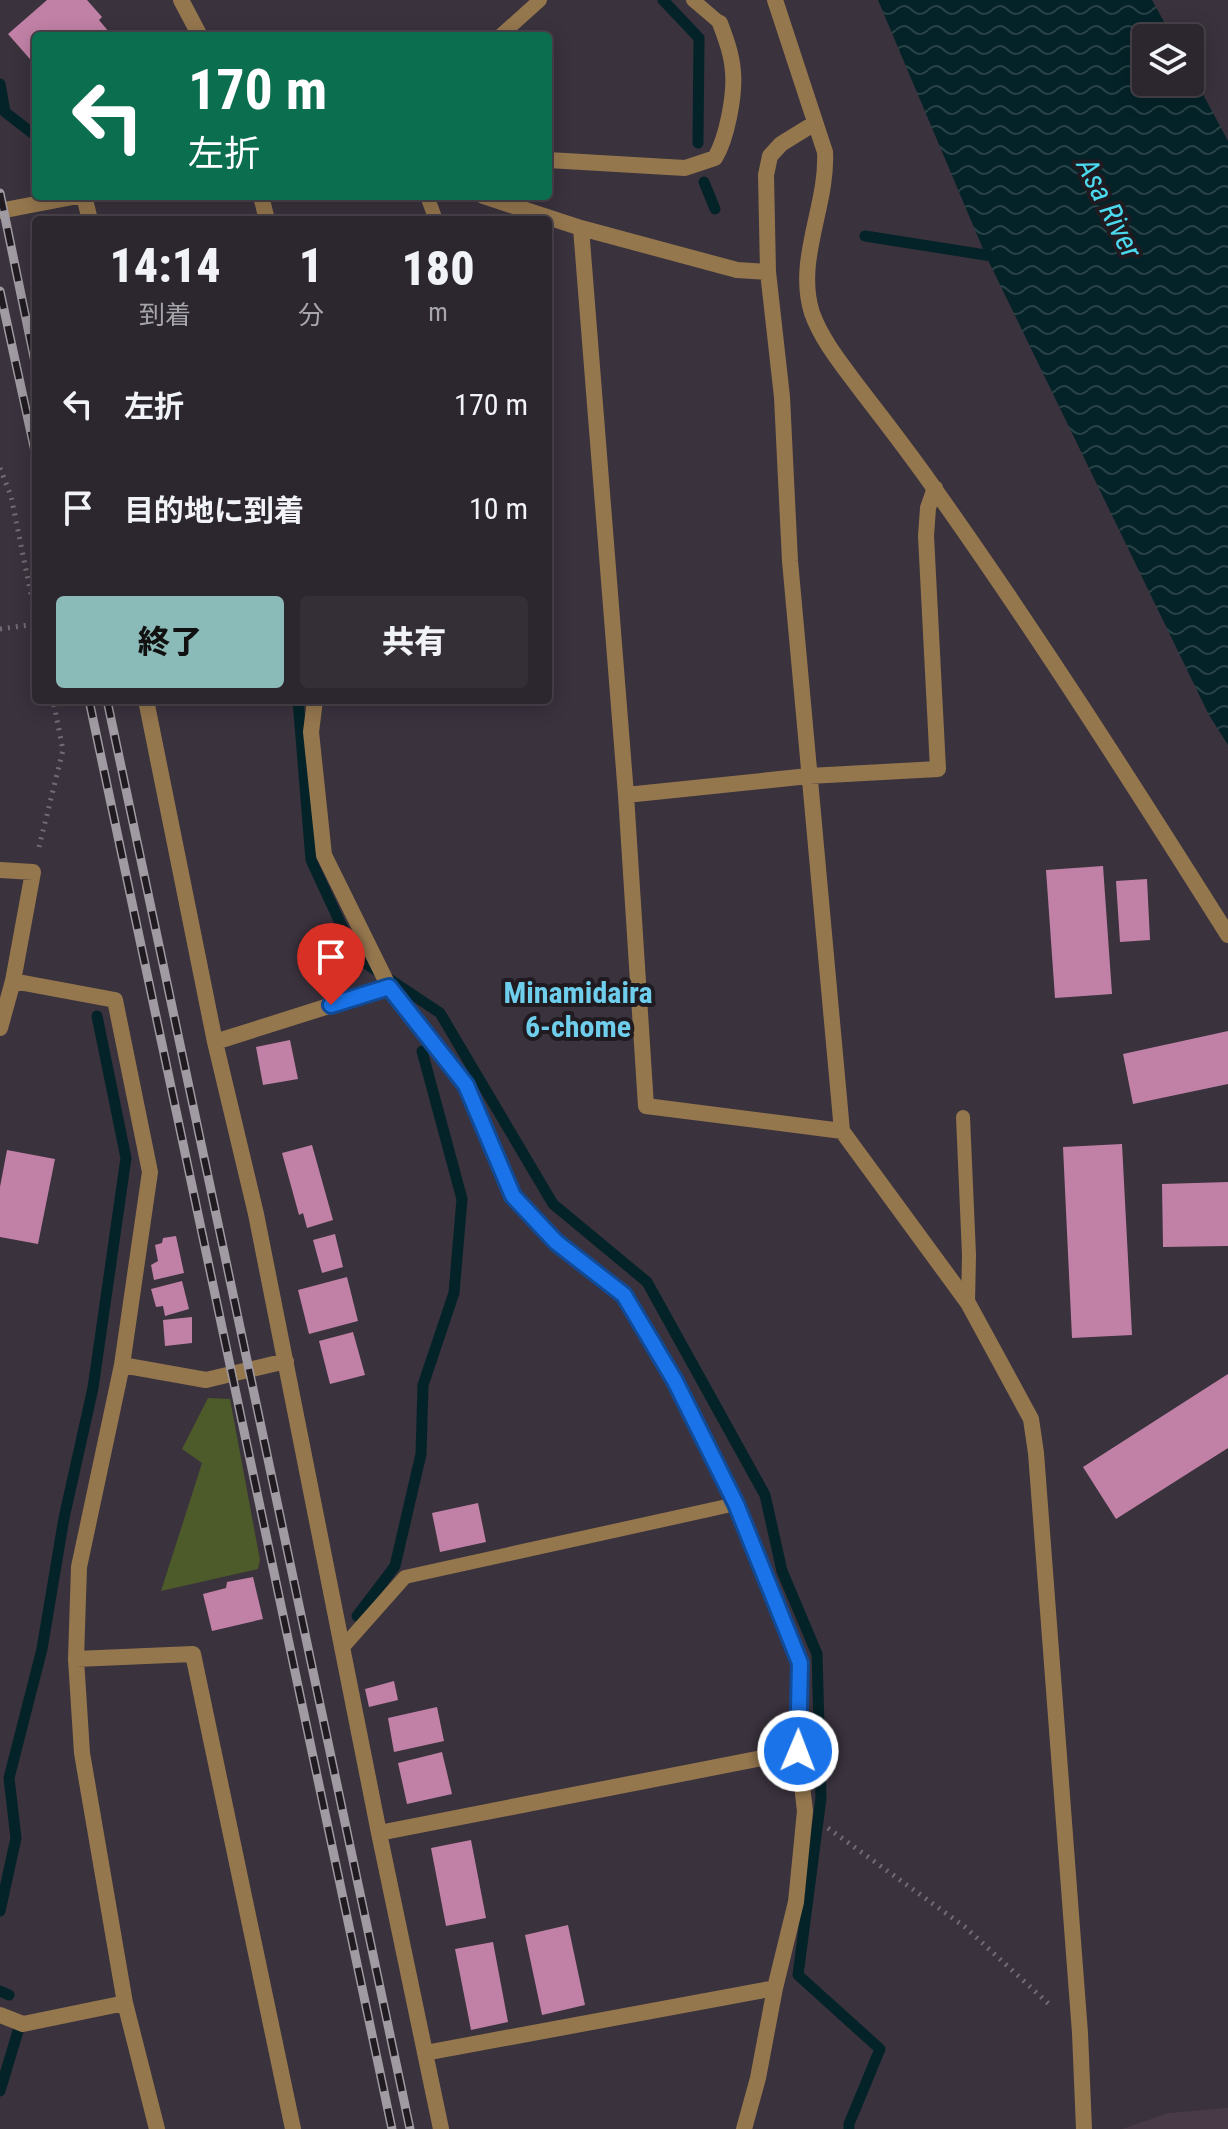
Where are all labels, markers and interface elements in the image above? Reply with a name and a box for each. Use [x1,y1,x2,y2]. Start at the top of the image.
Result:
map controls [1132,24,1204,96]
button: layers [1132,24,1204,96]
text: 170 m [188,57,327,123]
icon: left [56,64,160,168]
text: 左折 [188,133,260,175]
water label: Asa River [1069,151,1150,265]
text: 14:14 [109,237,221,294]
text: 1 [299,237,323,294]
text: 180 [401,240,475,297]
text: m [428,297,448,327]
text: 到着 [139,300,191,330]
text: 分 [298,300,324,330]
icon: left [56,382,100,426]
text: 170 m [454,387,528,422]
text: 左折 [124,389,184,424]
icon: arrive [56,486,100,530]
text: 10 m [469,491,528,526]
text: 目的地に到着 [124,493,304,528]
button: 終了 [56,596,284,688]
button: 共有 [300,596,528,688]
pin [297,923,365,1005]
icon: arrive [309,935,353,979]
district label: Minamidaira 6-chome [503,975,653,1044]
position arrow [756,1709,840,1793]

